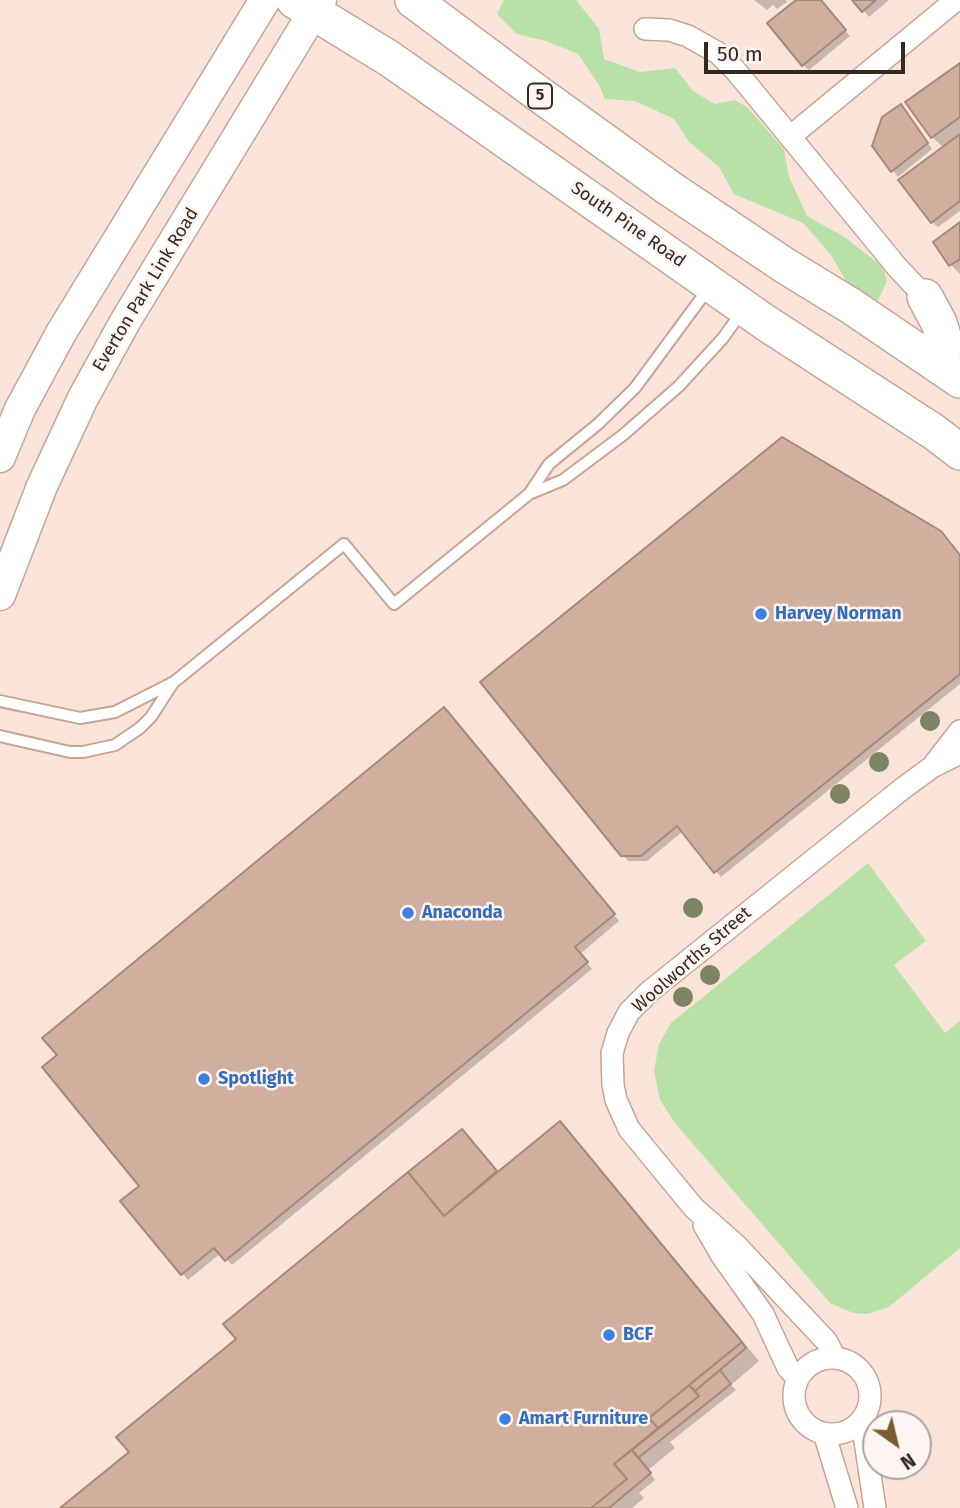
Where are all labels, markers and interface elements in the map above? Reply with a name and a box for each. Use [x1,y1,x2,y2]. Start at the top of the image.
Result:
scale bar [708,28,909,72]
text: 50 m [717,41,763,67]
road number: 5 [528,83,552,108]
street label: South Pine Road [567,177,689,273]
street label: Everton Park Link Road [89,204,203,376]
place label: Harvey Norman [775,603,902,625]
marker: Harvey Norman [753,606,769,622]
place label: Anaconda [422,902,503,924]
street label: Woolworths Street [628,903,756,1017]
marker: Anaconda [400,905,416,921]
place label: Spotlight [218,1068,294,1090]
marker: Spotlight [196,1071,212,1087]
place label: BCF [623,1324,653,1346]
marker: BCF [601,1327,617,1343]
place label: Amart Furniture [519,1408,648,1430]
north arrow [862,1410,932,1480]
marker: Amart Furniture [497,1411,513,1427]
text: N [896,1448,920,1474]

